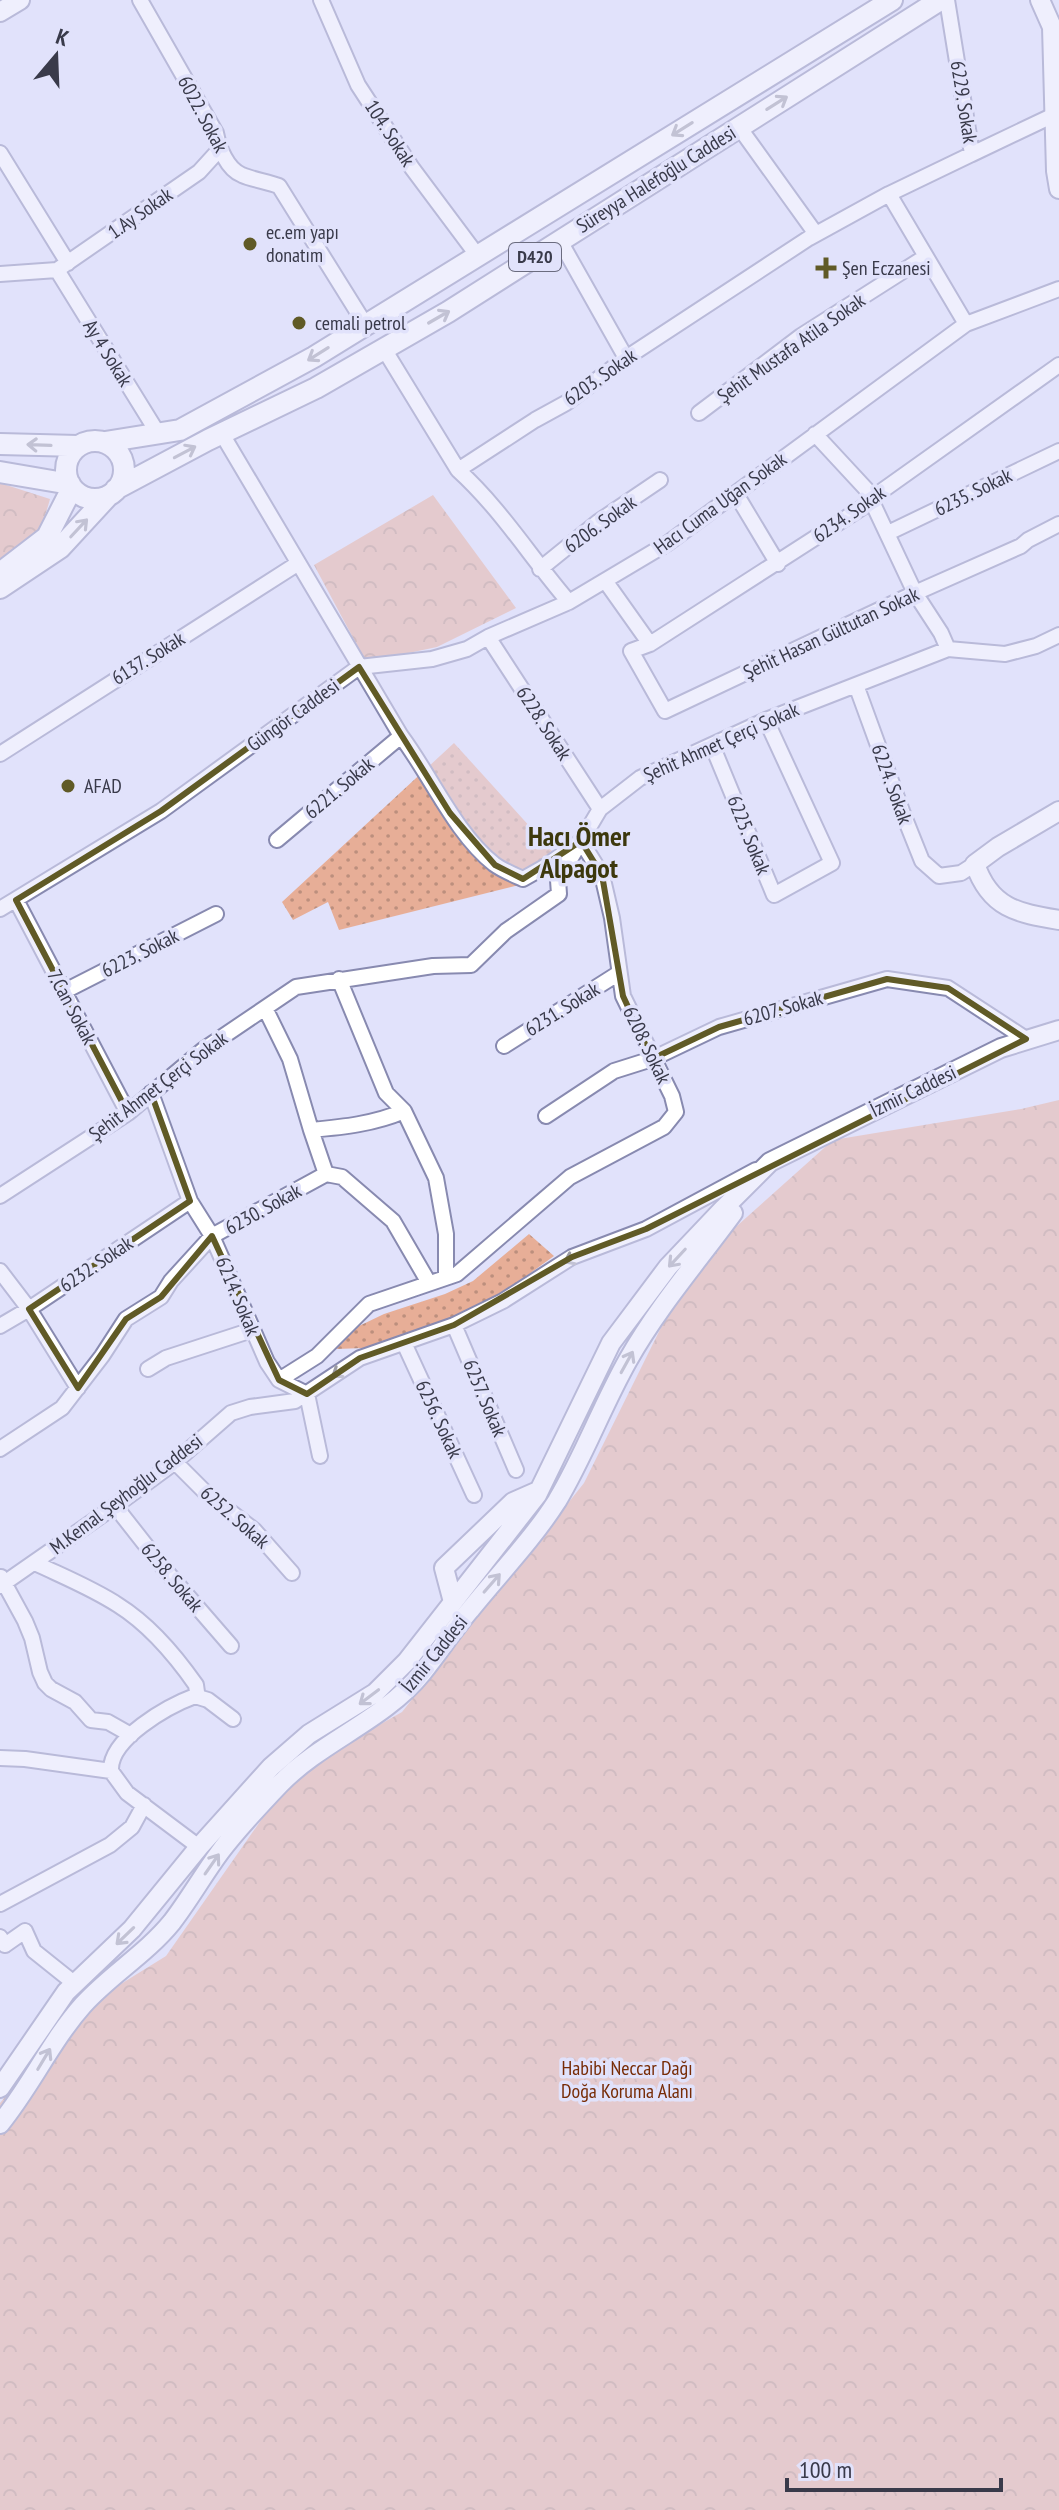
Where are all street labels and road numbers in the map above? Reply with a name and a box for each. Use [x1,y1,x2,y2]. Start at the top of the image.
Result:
street label: 6229. Sokak [945,59,983,145]
street label: 6022. Sokak [172,71,234,157]
street label: 104. Sokak [359,95,421,171]
street label: Süreyya Halefoğlu Caddesi [571,119,741,239]
street label: 1.Ay Sokak [103,181,178,245]
road number: D420 [509,243,561,271]
street label: Şehit Mustafa Atila Sokak [712,287,870,409]
street label: Ay 4 Sokak [77,315,139,391]
street label: 6203. Sokak [558,342,642,412]
street label: Hacı Cuma Uğan Sokak [648,446,792,560]
street label: 6235. Sokak [930,462,1016,522]
street label: 6234. Sokak [807,479,891,549]
street label: 6206. Sokak [559,489,641,559]
street label: Şehit Hasan Gültutan Sokak [739,581,923,685]
street label: 6137. Sokak [107,625,190,691]
street label: Güngör Caddesi [242,673,344,757]
street label: 6228. Sokak [510,681,578,765]
street label: Şehit Ahmet Çerçi Sokak [639,696,803,788]
street label: 6224. Sokak [866,740,919,828]
street label: 6221. Sokak [299,751,379,825]
street label: 6225. Sokak [721,792,777,879]
street label: 6223. Sokak [97,922,183,983]
street label: 7.Can Sokak [41,965,103,1049]
street label: 6231. Sokak [520,976,604,1042]
street label: 6207. Sokak [740,984,826,1032]
street label: 6208. Sokak [617,1002,677,1088]
street label: Şehit Ahmet Çerçi Sokak [83,1025,233,1147]
street label: İzmir Caddesi [866,1059,960,1123]
street label: 6230. Sokak [220,1177,306,1241]
street label: 6232. Sokak [54,1230,138,1298]
street label: 6214. Sokak [210,1253,266,1340]
street label: 6257. Sokak [457,1355,513,1441]
street label: 6256. Sokak [410,1376,468,1462]
street label: M.Kemal Şeyhoğlu Caddesi [44,1428,208,1560]
street label: 6252. Sokak [195,1480,275,1554]
street label: 6258. Sokak [135,1537,209,1617]
street label: İzmir Caddesi [395,1610,473,1698]

